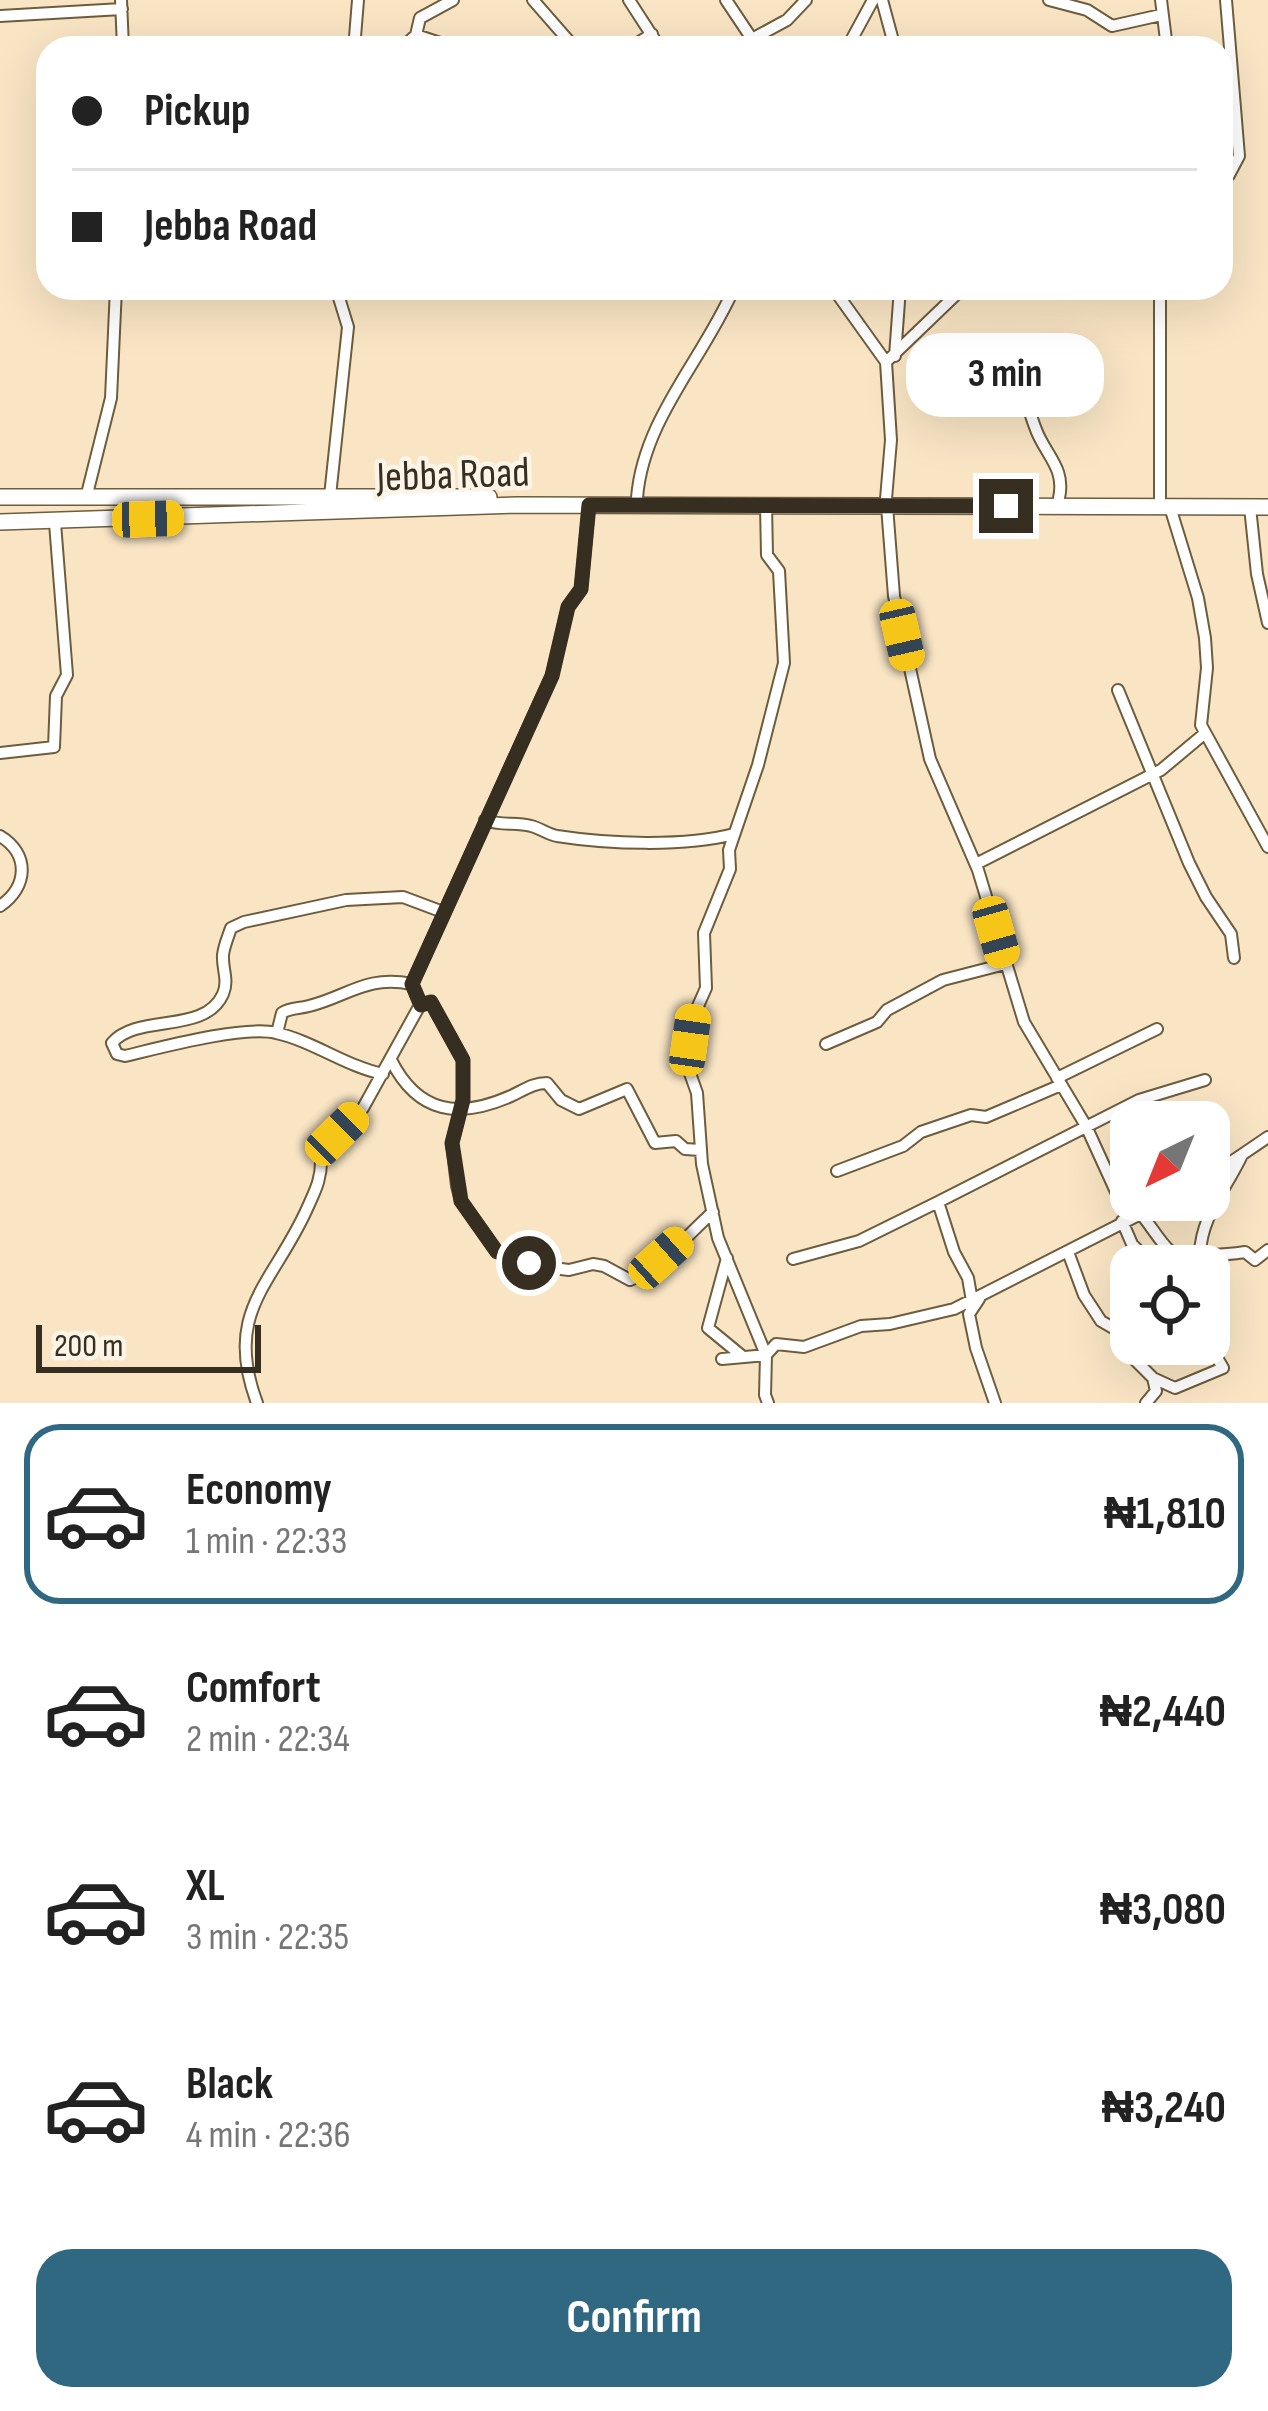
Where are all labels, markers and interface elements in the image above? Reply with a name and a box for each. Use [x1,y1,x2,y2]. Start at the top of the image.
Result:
text: Pickup [144,84,251,139]
text: Jebba Road [144,199,317,254]
callout: 3 min [907,332,1105,416]
text: 3 min [968,351,1042,398]
street label: Jebba Road [375,447,531,504]
route end [979,479,1033,533]
car [111,500,185,538]
car [876,596,928,674]
car [969,892,1023,972]
car [667,1002,713,1078]
car [299,1096,375,1172]
north arrow [1110,1101,1230,1221]
map controls [1110,1101,1230,1365]
car [622,1221,700,1295]
route start [502,1236,556,1290]
button: locate [1110,1245,1230,1365]
scale bar [36,1319,261,1372]
text: 200 m [54,1326,123,1366]
icon: car [42,1460,150,1568]
text: Economy [186,1463,332,1518]
text: ₦1,810 [1104,1487,1226,1542]
text: 1 min · 22:33 [186,1518,347,1565]
icon: car [42,1658,150,1766]
text: Comfort [186,1661,321,1716]
text: ₦2,440 [1100,1685,1226,1740]
text: 2 min · 22:34 [186,1716,350,1763]
icon: car [42,1856,150,1964]
text: XL [186,1859,225,1914]
text: ₦3,080 [1100,1883,1226,1938]
text: 3 min · 22:35 [186,1914,349,1961]
icon: car [42,2054,150,2162]
text: Black [186,2057,273,2112]
text: ₦3,240 [1101,2081,1226,2136]
text: 4 min · 22:36 [186,2112,351,2159]
button: Confirm [36,2249,1232,2387]

